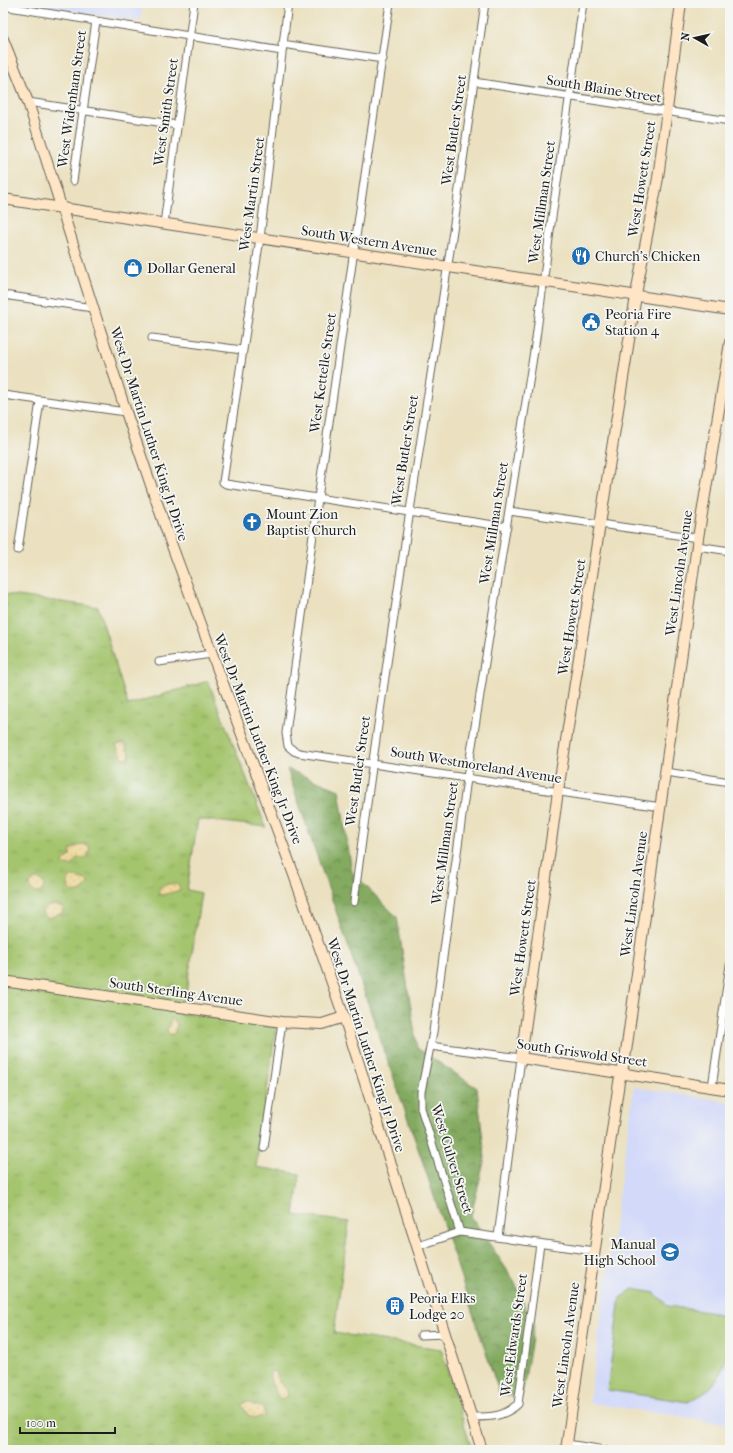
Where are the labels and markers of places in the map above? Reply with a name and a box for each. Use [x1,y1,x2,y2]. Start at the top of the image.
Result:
restaurant icon: Church's Chicken [570,245,592,267]
place label: Church's Chicken [595,248,700,265]
shop icon: Dollar General [122,257,144,279]
place label: Dollar General [147,260,236,277]
place label: Peoria Fire Station 4 [605,306,671,339]
public building icon: Peoria Fire Station 4 [580,311,602,333]
place label: Mount Zion Baptist Church [266,506,357,539]
church icon: Mount Zion Baptist Church [241,511,263,533]
place label: Manual High School [583,1236,656,1269]
school or university icon: Manual High School [659,1241,681,1263]
place label: Peoria Elks Lodge 20 [409,1290,475,1323]
building icon: Peoria Elks Lodge 20 [384,1295,406,1317]

